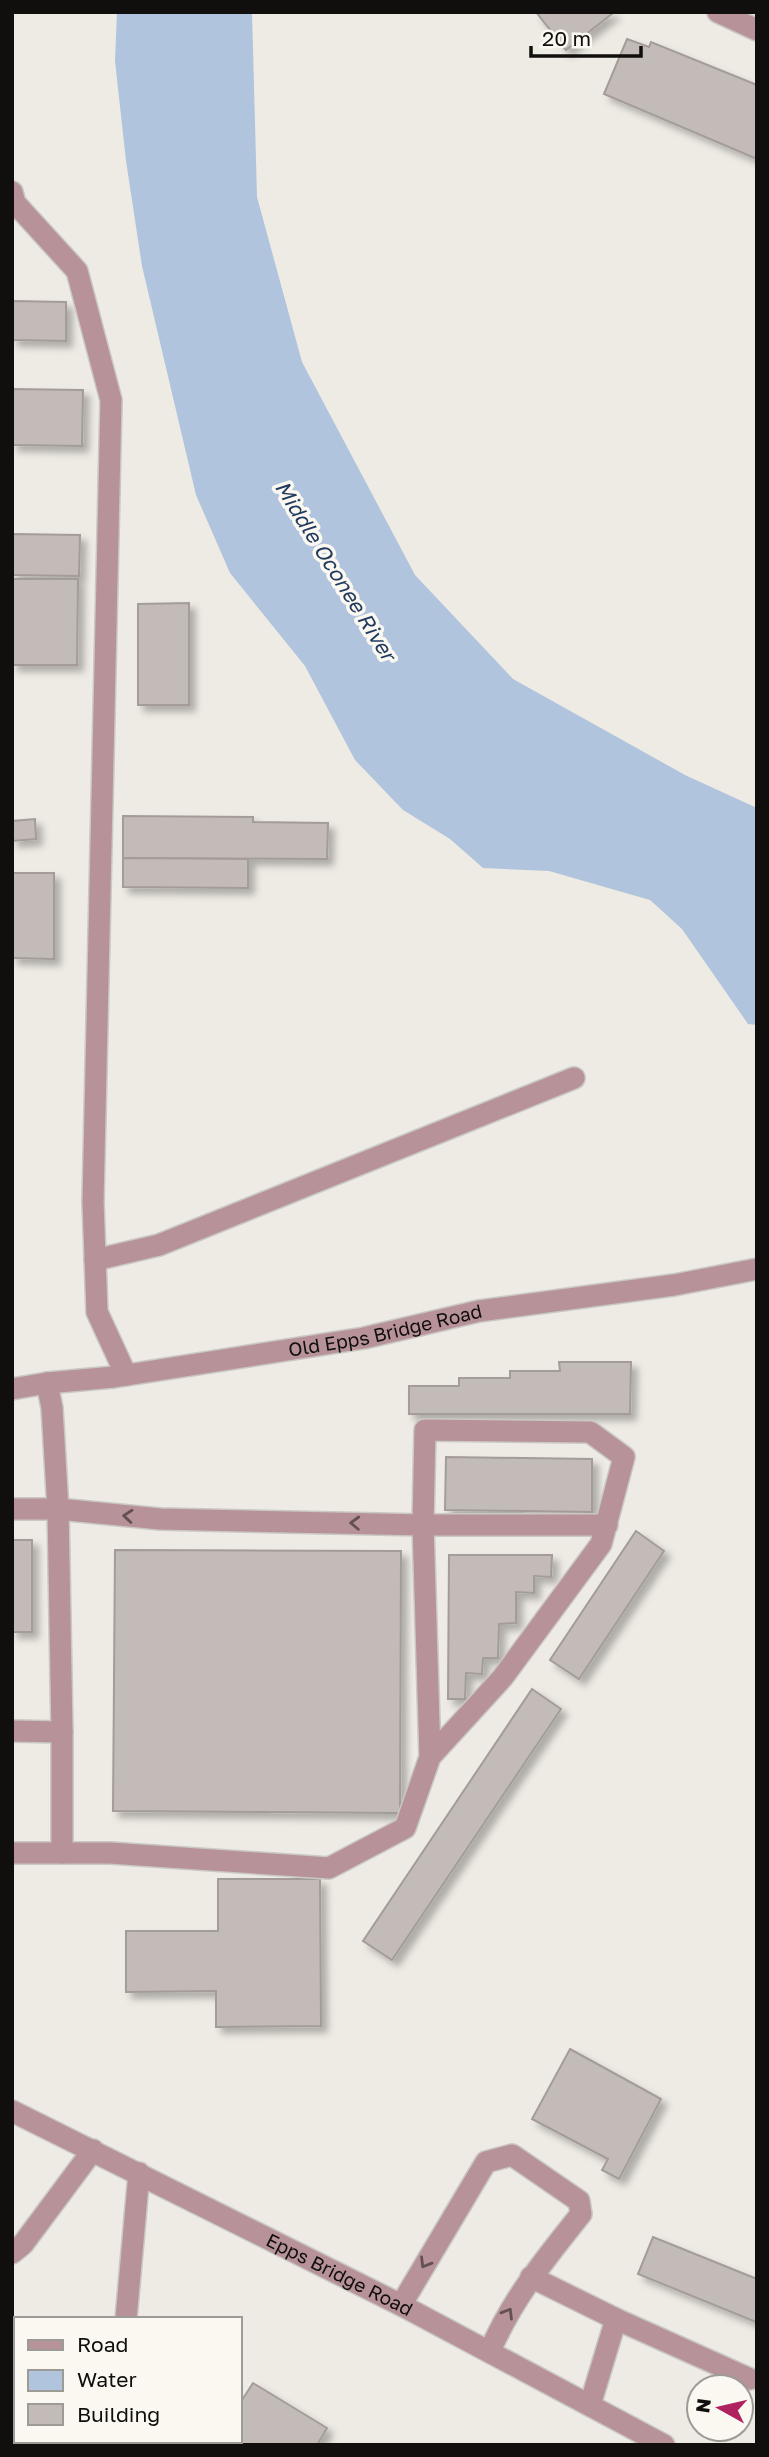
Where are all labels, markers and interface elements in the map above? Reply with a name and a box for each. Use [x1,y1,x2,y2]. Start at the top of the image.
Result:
scale bar [531,14,641,58]
text: 20 m [542,25,591,51]
water label: Middle Oconee River [270,476,403,668]
street label: Old Epps Bridge Road [287,1299,484,1361]
one-way arrow [122,1509,133,1524]
one-way arrow [349,1516,360,1531]
street label: Epps Bridge Road [263,2228,417,2320]
one-way arrow [421,2255,434,2268]
one-way arrow [499,2308,512,2321]
legend [14,2317,242,2443]
text: Road [77,2331,128,2357]
text: Water [77,2366,137,2392]
north arrow [685,2373,755,2443]
text: N [690,2397,715,2414]
text: Building [77,2401,160,2427]

